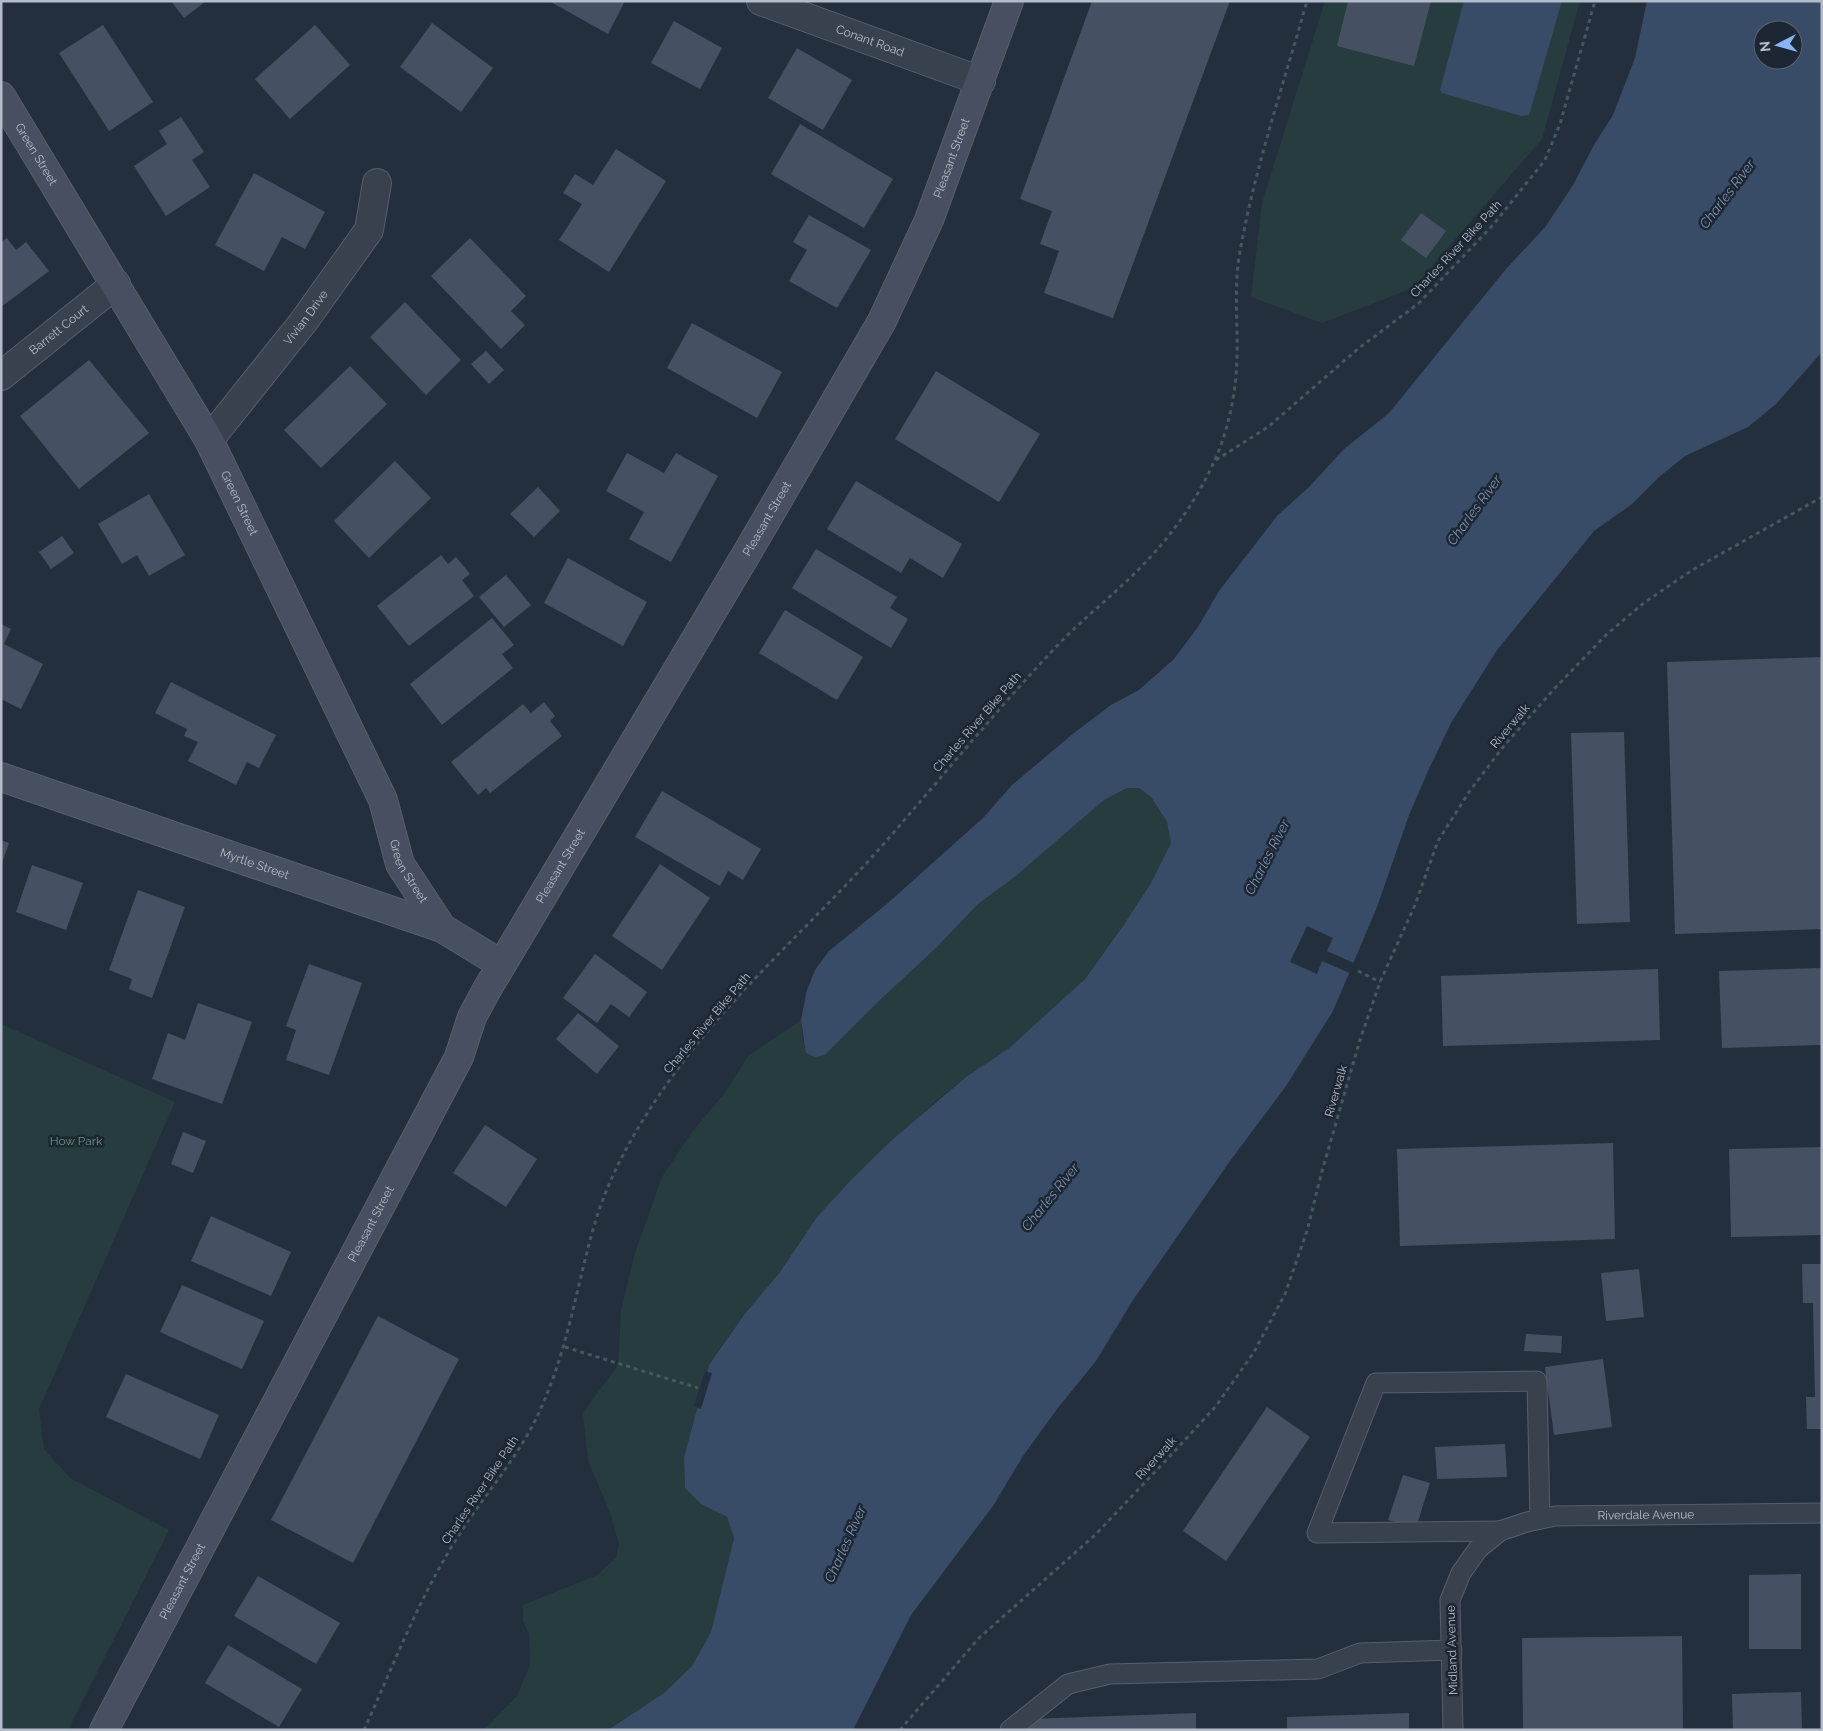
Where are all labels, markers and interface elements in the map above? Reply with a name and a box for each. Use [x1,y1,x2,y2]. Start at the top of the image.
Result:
north arrow [1753,20,1803,70]
street label: Conant Road [834,22,906,59]
text: N [1757,40,1774,53]
street label: Pleasant Street [931,116,973,200]
street label: Green Street [12,121,60,188]
water label: Charles River [1696,155,1759,232]
street label: Charles River Bike Path [1407,198,1505,300]
street label: Vivian Drive [281,287,331,348]
street label: Barrett Court [26,302,91,358]
street label: Green Street [218,468,261,538]
water label: Charles River [1443,471,1505,548]
street label: Pleasant Street [740,479,794,559]
street label: Charles River Bike Path [930,669,1024,775]
street label: Riverwalk [1487,700,1533,751]
water label: Charles River [1241,816,1293,897]
street label: Pleasant Street [533,826,588,906]
street label: Green Street [387,838,431,905]
street label: Myrtle Street [218,846,291,882]
street label: Charles River Bike Path [661,970,753,1076]
street label: Riverwalk [1322,1063,1350,1119]
park label: How Park [50,1134,103,1148]
water label: Charles River [1018,1159,1083,1234]
street label: Pleasant Street [345,1184,397,1264]
street label: Charles River Bike Path [439,1433,521,1547]
street label: Riverwalk [1133,1433,1180,1482]
water label: Charles River [821,1502,869,1585]
street label: Riverdale Avenue [1597,1507,1694,1523]
street label: Pleasant Street [157,1541,208,1622]
street label: Midland Avenue [1443,1605,1461,1695]

